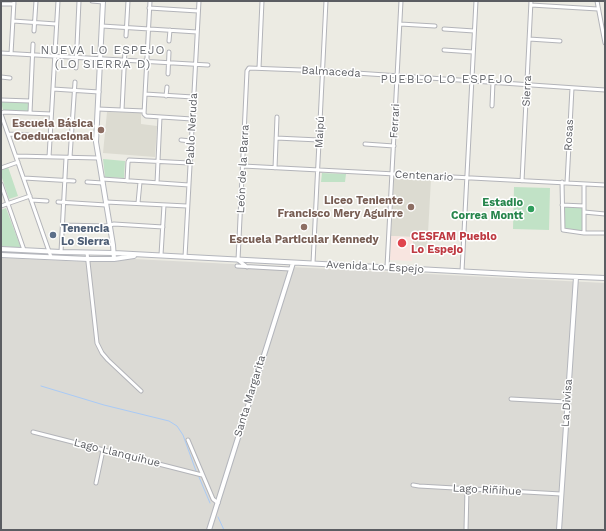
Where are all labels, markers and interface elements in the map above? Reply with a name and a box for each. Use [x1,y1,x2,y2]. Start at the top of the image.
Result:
district label: NUEVA LO ESPEJO (LO SIERRA D) [41,43,165,71]
street label: Balmaceda [301,64,361,80]
district label: PUEBLO LO ESPEJO [380,72,514,86]
street label: Sierra [520,75,534,107]
street label: Pablo Neruda [184,93,200,165]
street label: Ferrari [387,103,403,139]
street label: Maipú [313,116,327,148]
place label: Escuela Básica Coeducacional [12,117,93,143]
street label: Rosas [562,119,576,151]
street label: León de la Barra [234,124,252,214]
marker: Escuela Básica Coeducacional [96,125,106,135]
street label: Centenario [394,168,454,184]
place label: Liceo Teniente Francisco Mery Aguirre [278,194,403,220]
place label: Estadio Correa Montt [451,196,523,222]
marker: Liceo Teniente Francisco Mery Aguirre [406,202,416,212]
marker: Estadio Correa Montt [526,204,536,214]
place label: Tenencia Lo Sierra [61,222,110,248]
marker: Escuela Particular Kennedy [299,222,309,232]
marker: Tenencia Lo Sierra [48,230,58,240]
place label: CESFAM Pueblo Lo Espejo [411,230,497,256]
place label: Escuela Particular Kennedy [229,233,379,247]
marker: CESFAM Pueblo Lo Espejo [396,237,408,249]
street label: Avenida Lo Espejo [326,258,424,276]
street label: Santa Margarita [231,354,269,438]
street label: La Divisa [559,379,575,427]
street label: Lago Llanquihue [72,436,162,470]
street label: Lago Riñihue [452,482,522,498]

